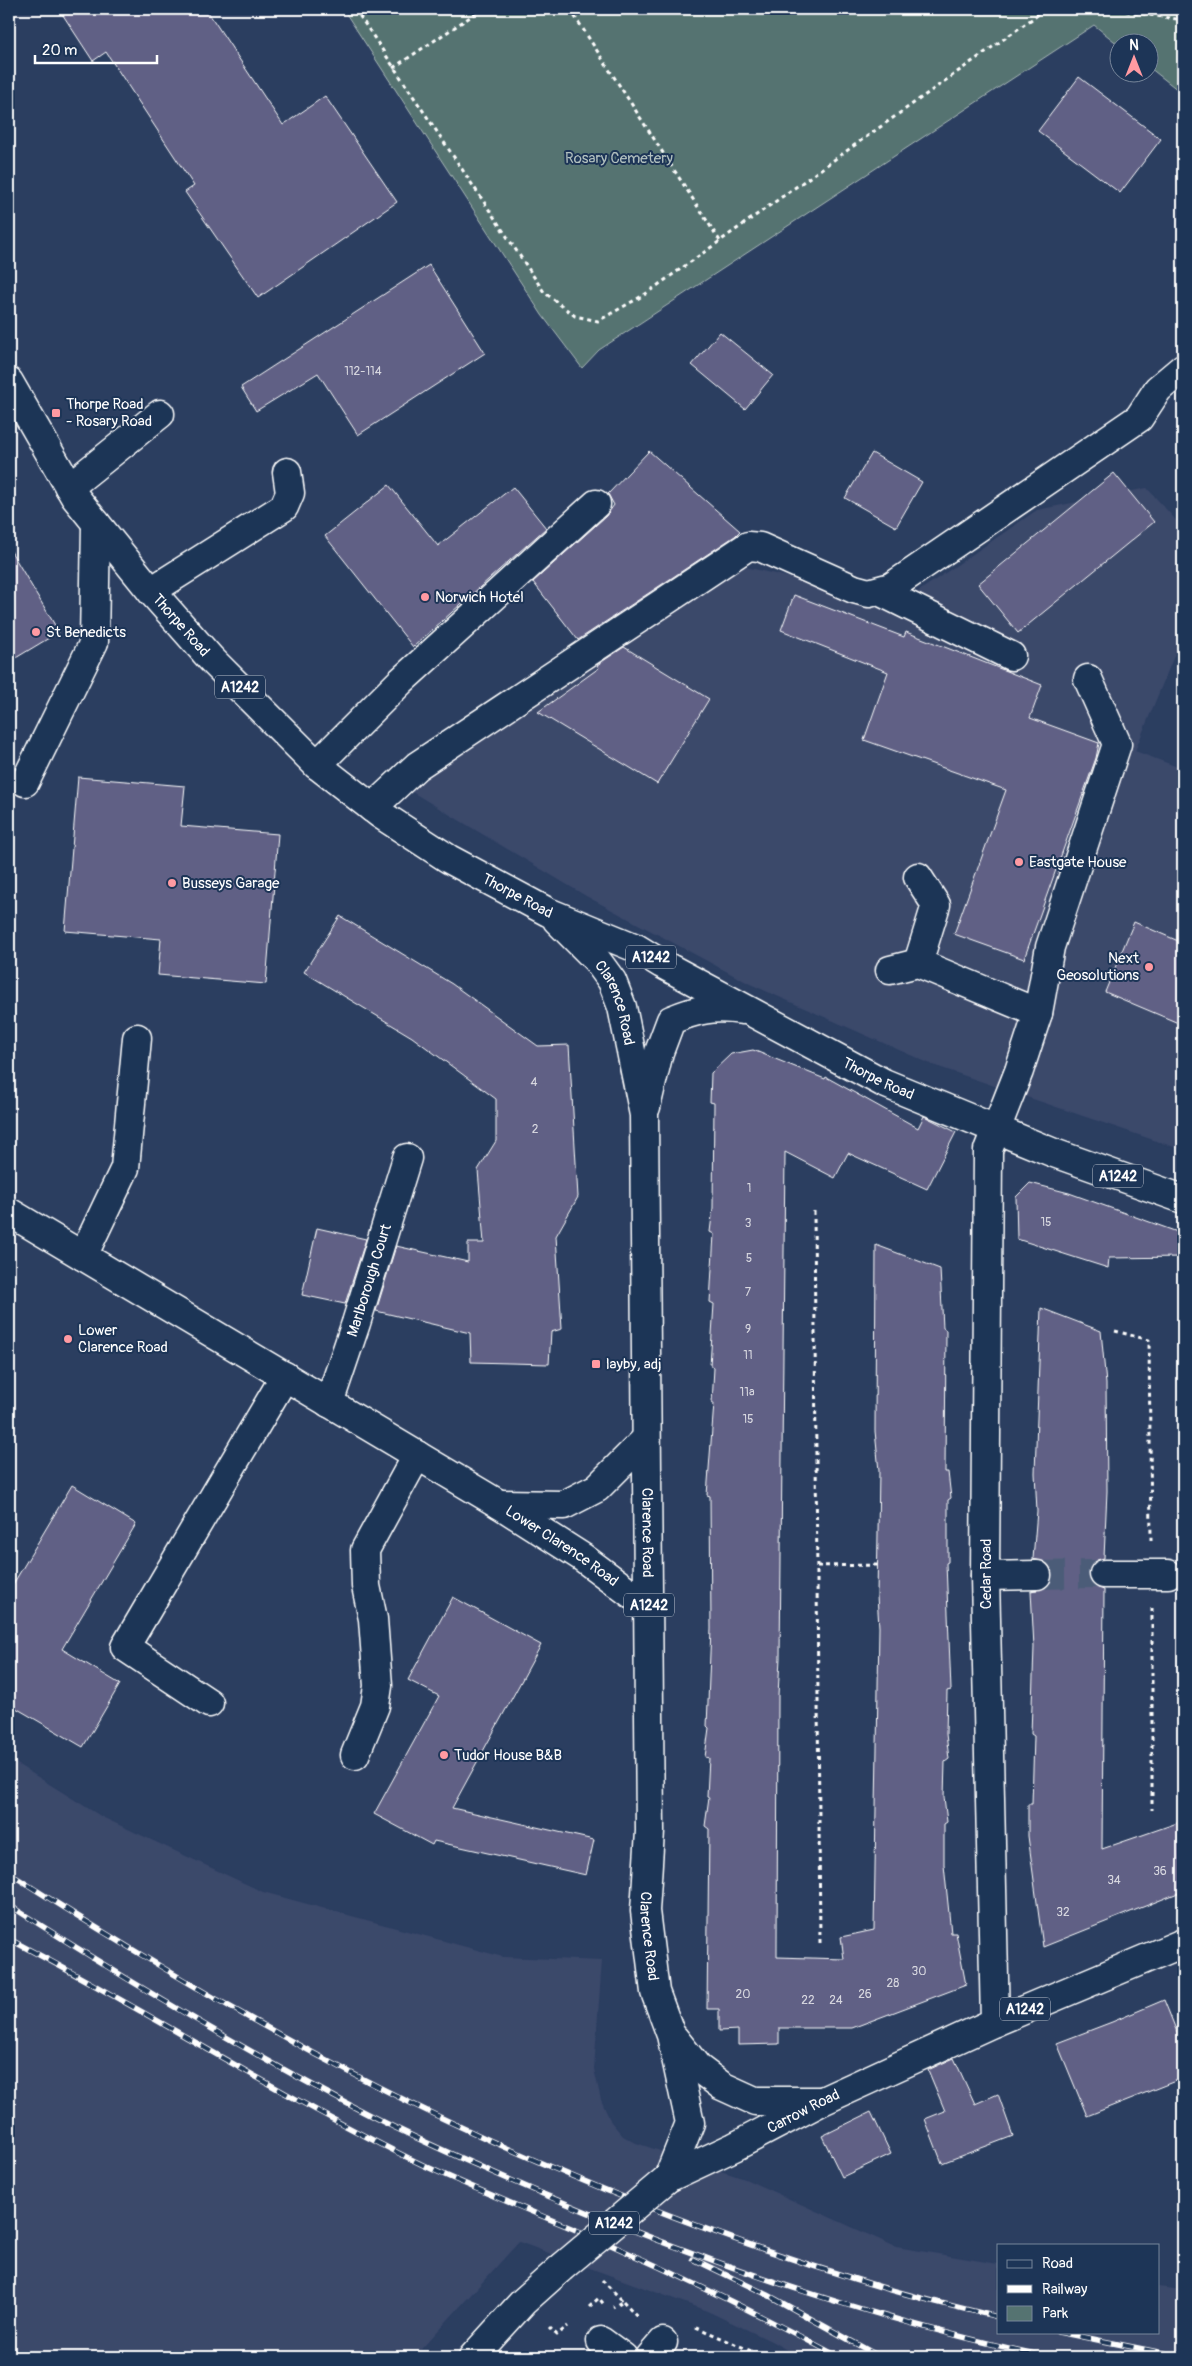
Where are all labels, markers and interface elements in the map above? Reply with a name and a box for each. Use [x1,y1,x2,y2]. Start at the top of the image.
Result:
scale bar [35,32,158,64]
north arrow [1110,32,1160,82]
text: N [1129,37,1139,54]
text: 20 m [42,41,77,60]
park label: Rosary Cemetery [565,149,674,168]
house number: 112-114 [344,364,382,379]
place label: Thorpe Road - Rosary Road [66,395,152,431]
marker: Thorpe Road - Rosary Road [50,407,62,419]
place label: Norwich Hotel [435,588,524,607]
street label: Thorpe Road [148,590,214,661]
marker: Norwich Hotel [419,591,431,603]
place label: St Benedicts [46,623,126,642]
marker: St Benedicts [30,626,42,638]
road number: A1242 [215,676,265,699]
place label: Eastgate House [1029,853,1127,872]
marker: Eastgate House [1013,856,1025,868]
street label: Thorpe Road [479,869,555,923]
place label: Busseys Garage [182,874,280,893]
marker: Busseys Garage [166,877,178,889]
road number: A1242 [626,946,676,969]
place label: Next Geosolutions [1056,949,1140,985]
street label: Clarence Road [590,957,639,1047]
marker: Next Geosolutions [1143,961,1155,973]
street label: Thorpe Road [839,1053,917,1104]
house number: 4 [531,1075,538,1090]
house number: 2 [532,1122,539,1137]
road number: A1242 [1093,1164,1143,1188]
house number: 1 [747,1181,751,1196]
house number: 15 [1040,1215,1052,1230]
house number: 3 [745,1216,752,1231]
street label: Marlborough Court [343,1221,396,1339]
house number: 5 [746,1251,752,1266]
house number: 7 [745,1285,752,1300]
place label: Lower Clarence Road [78,1321,168,1357]
house number: 9 [745,1322,751,1337]
marker: Lower Clarence Road [62,1333,74,1345]
house number: 11 [743,1348,753,1363]
place label: layby, adj [606,1355,662,1374]
marker: layby, adj [590,1358,602,1370]
house number: 11a [740,1385,755,1400]
house number: 15 [742,1412,754,1427]
street label: Clarence Road [637,1488,657,1578]
street label: Lower Clarence Road [502,1501,622,1591]
street label: Cedar Road [977,1539,996,1609]
road number: A1242 [624,1594,674,1616]
place label: Tudor House B&B [454,1746,562,1765]
marker: Tudor House B&B [438,1749,450,1761]
house number: 36 [1153,1864,1167,1879]
house number: 34 [1107,1873,1121,1888]
street label: Clarence Road [635,1891,663,1982]
house number: 32 [1056,1905,1070,1920]
house number: 30 [912,1964,926,1979]
house number: 28 [887,1976,899,1991]
house number: 20 [736,1987,750,2002]
house number: 26 [858,1987,872,2002]
house number: 22 [801,1993,815,2008]
house number: 24 [829,1993,843,2008]
road number: A1242 [1000,1998,1050,2020]
street label: Carrow Road [764,2085,843,2138]
road number: A1242 [589,2212,639,2234]
legend [997,2244,1160,2334]
text: Road [1042,2254,1073,2273]
text: Railway [1042,2280,1088,2299]
text: Park [1042,2304,1069,2323]

